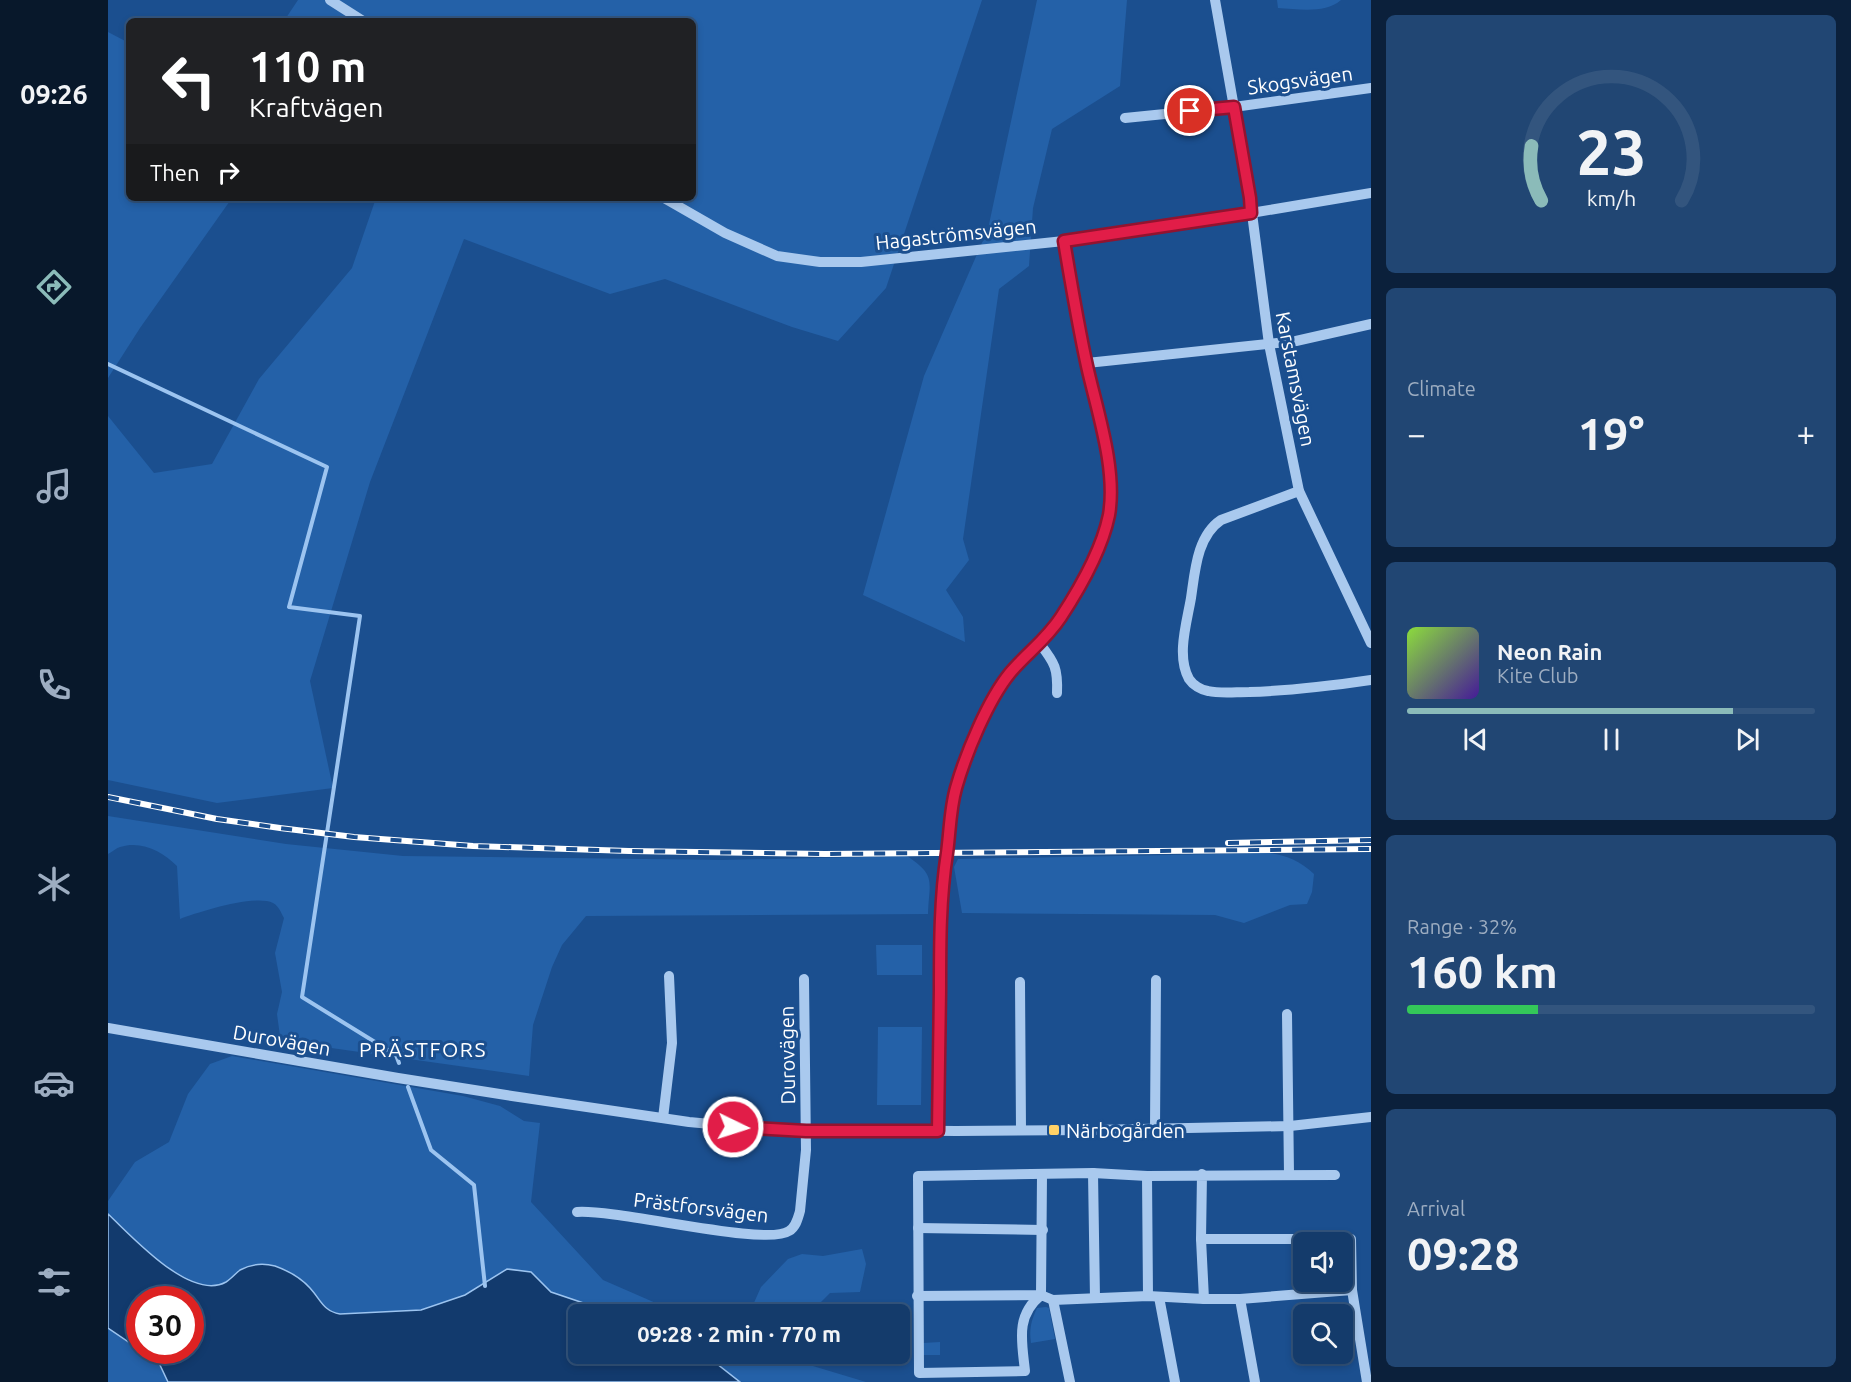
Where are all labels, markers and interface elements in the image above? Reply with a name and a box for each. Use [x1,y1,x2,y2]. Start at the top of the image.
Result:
icon: left [150,42,228,120]
text: 110 m [249,43,366,90]
street label: Skogsvägen [1246,61,1354,99]
text: 09:26 [20,79,88,109]
pin [1164,85,1215,136]
text: Kraftvägen [249,92,383,122]
icon: arrive [1173,94,1206,127]
text: 23 [1576,117,1646,187]
icon: right [212,156,245,189]
text: Then [150,160,200,185]
text: km/h [1586,187,1636,211]
street label: Hagaströmsvägen [874,214,1038,254]
icon: directions [33,266,75,308]
street label: Karstamsvägen [1272,310,1320,448]
text: Climate [1407,377,1476,400]
text: 19° [1578,408,1644,459]
text: − [1407,415,1426,452]
text: + [1796,415,1815,452]
icon: music [33,465,75,507]
text: Neon Rain [1497,639,1602,664]
icon: phone [33,664,75,706]
text: Kite Club [1497,664,1579,687]
icon: previous [1459,723,1492,756]
icon: pause [1595,723,1628,756]
icon: next [1731,723,1764,756]
icon: climate [33,863,75,905]
text: Range · 32% [1407,915,1517,938]
text: 160 km [1407,946,1558,997]
street label: Durovägen [775,1005,799,1105]
street label: Durovägen [231,1020,333,1060]
district label: PRÄSTFORS [359,1037,487,1061]
icon: car [33,1062,75,1104]
position arrow [701,1095,765,1159]
place label: Närbogården [1066,1119,1185,1142]
marker: Närbogården [1047,1123,1061,1137]
street label: Prästforsvägen [632,1187,770,1227]
text: Arrival [1407,1197,1465,1220]
text: 09:28 [1407,1228,1520,1279]
map controls [1293,1232,1353,1364]
button: sound [1293,1232,1353,1292]
icon: filters [33,1261,75,1303]
speed limit sign: 30 [126,1286,204,1364]
button: search [1293,1304,1353,1364]
text: 09:28 · 2 min · 770 m [637,1321,841,1346]

